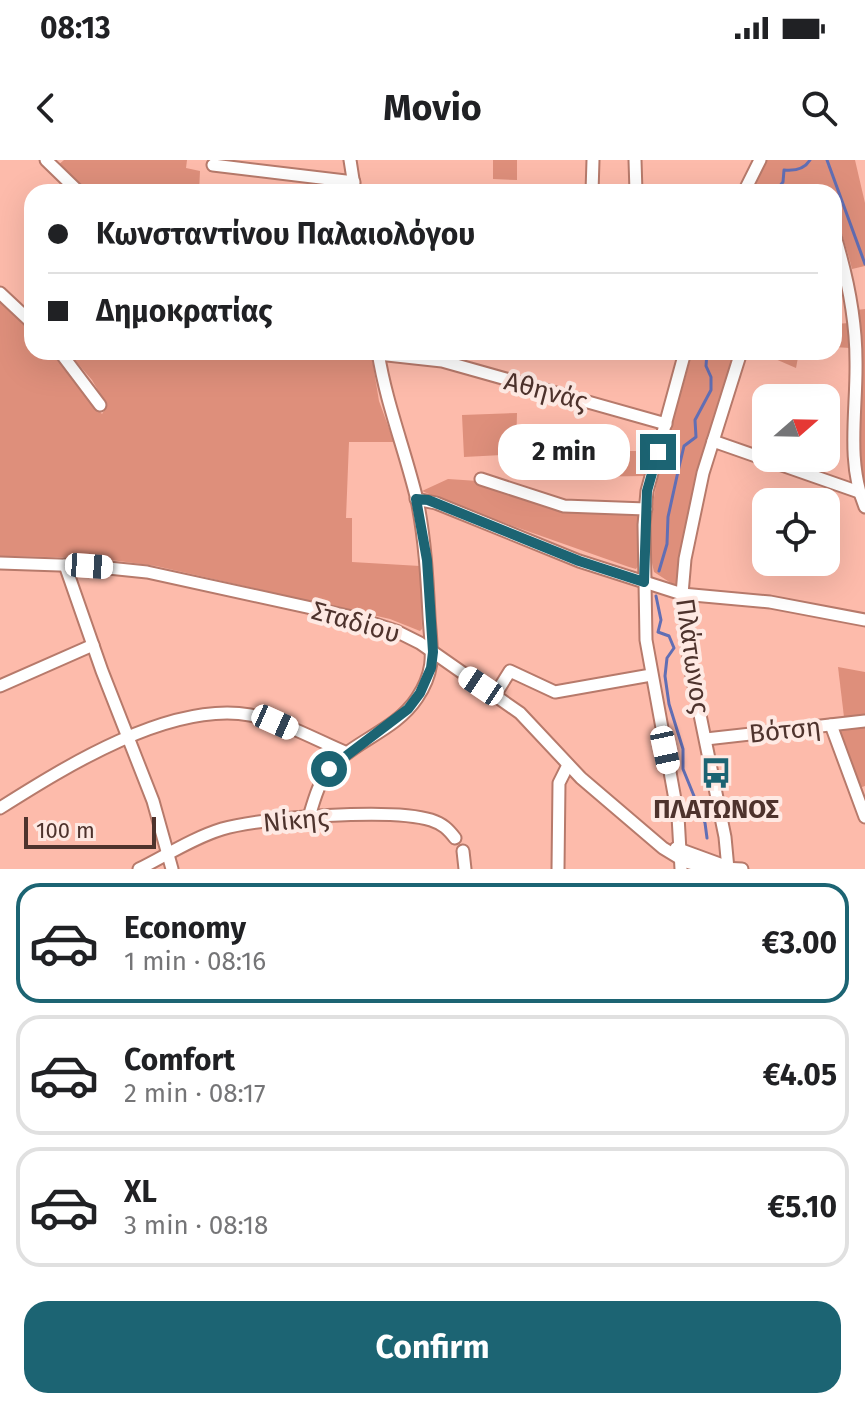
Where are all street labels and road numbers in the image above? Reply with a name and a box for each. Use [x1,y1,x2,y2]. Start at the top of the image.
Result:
street label: Αθηνάς [501,366,591,417]
street label: Σταδίου [308,595,404,650]
street label: Πλάτωνος [669,596,716,716]
street label: Βότση [748,711,822,750]
street label: Νίκης [262,802,330,839]

